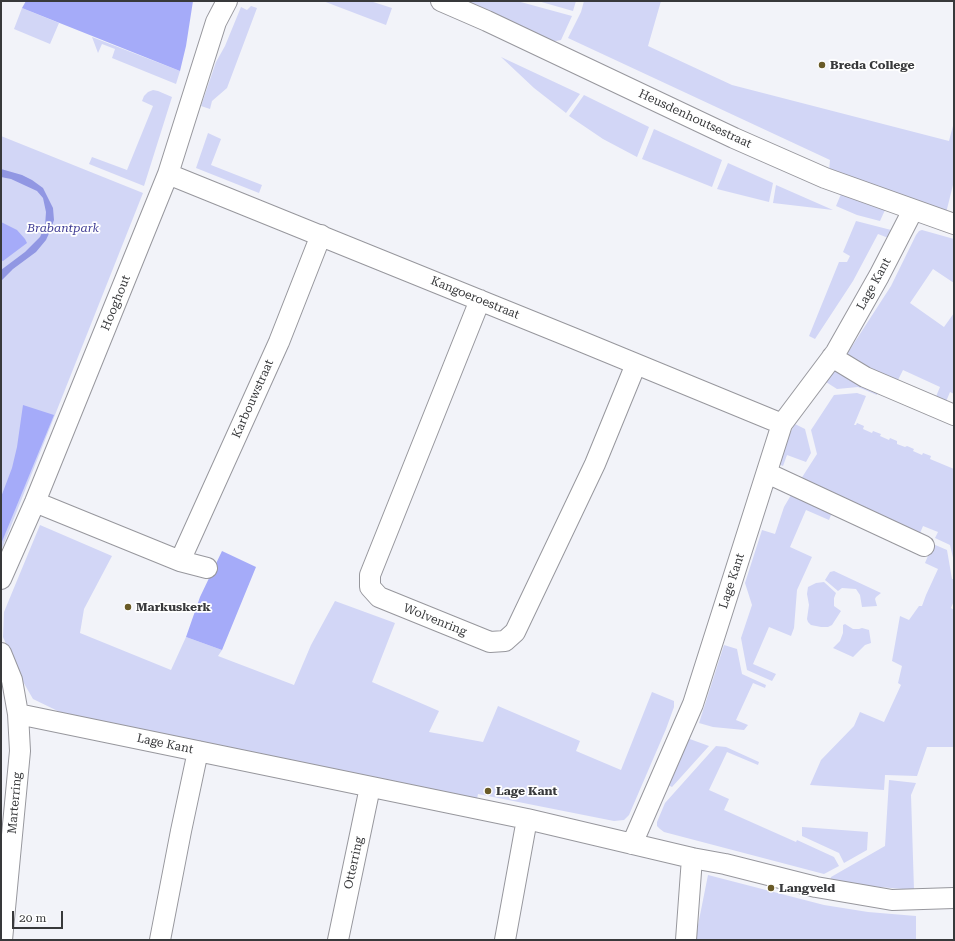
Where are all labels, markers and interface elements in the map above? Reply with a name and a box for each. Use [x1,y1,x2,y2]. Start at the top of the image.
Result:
place label: Breda College [830,58,915,72]
marker: Breda College [817,60,827,70]
street label: Heusdenhoutsestraat [636,86,754,152]
park label: Brabantpark [27,221,99,235]
street label: Lage Kant [854,255,894,313]
street label: Hooghout [98,273,134,333]
street label: Kangoeroestraat [429,274,521,322]
street label: Karbouwstraat [229,357,277,441]
street label: Lage Kant [716,551,748,611]
place label: Markuskerk [136,600,211,614]
street label: Wolvenring [401,601,469,639]
marker: Markuskerk [123,602,133,612]
street label: Lage Kant [135,731,195,757]
street label: Marterring [5,771,25,835]
place label: Lage Kant [496,784,557,798]
marker: Lage Kant [483,786,493,796]
street label: Otterring [341,835,367,891]
place label: Langveld [779,881,835,895]
marker: Langveld [766,883,776,893]
scale bar [14,903,65,929]
text: 20 m [19,911,46,925]

